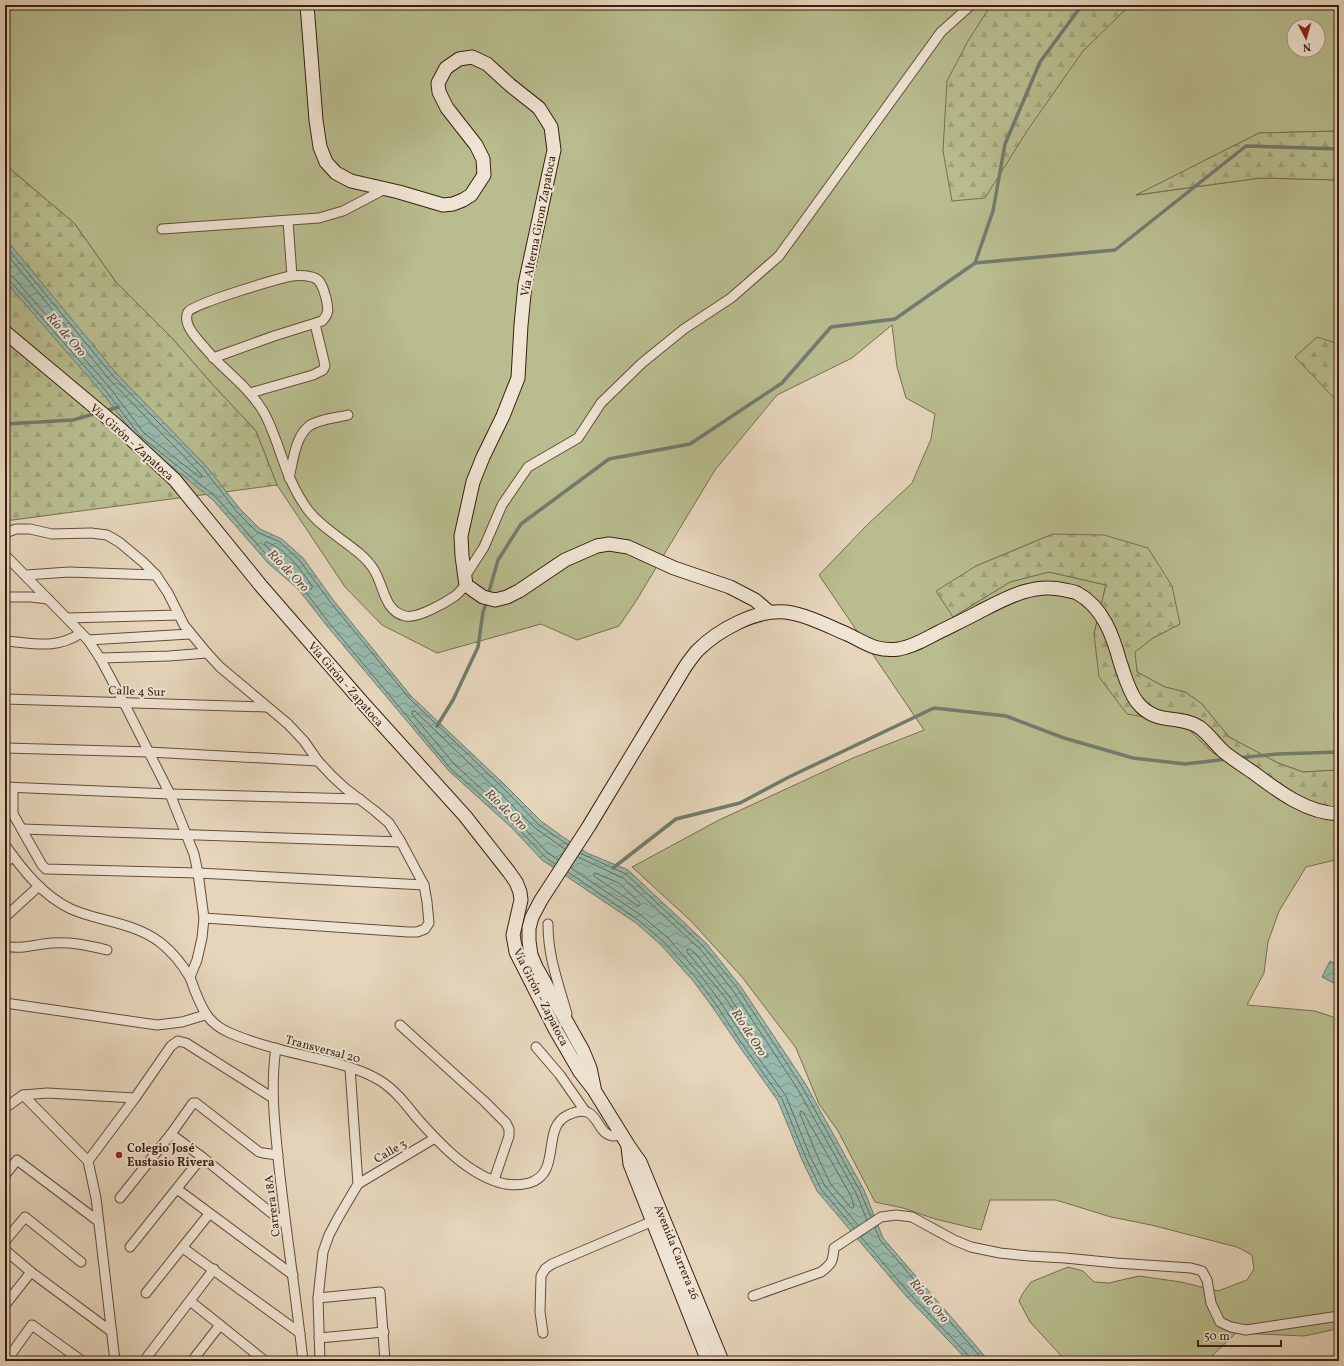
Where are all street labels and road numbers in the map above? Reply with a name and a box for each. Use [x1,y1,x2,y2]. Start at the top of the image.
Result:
street label: Vía Alterna Giron Zapatoca [517,154,561,298]
street label: Vía Girón - Zapatoca [86,401,177,485]
street label: Vía Girón - Zapatoca [304,639,387,731]
street label: Calle 4 Sur [108,683,166,701]
street label: Vía Girón - Zapatoca [508,946,572,1049]
street label: Transversal 20 [283,1032,362,1068]
street label: Calle 3 [371,1136,410,1168]
street label: Carrera 18A [261,1174,285,1238]
street label: Avenida Carrera 26 [650,1203,702,1302]

